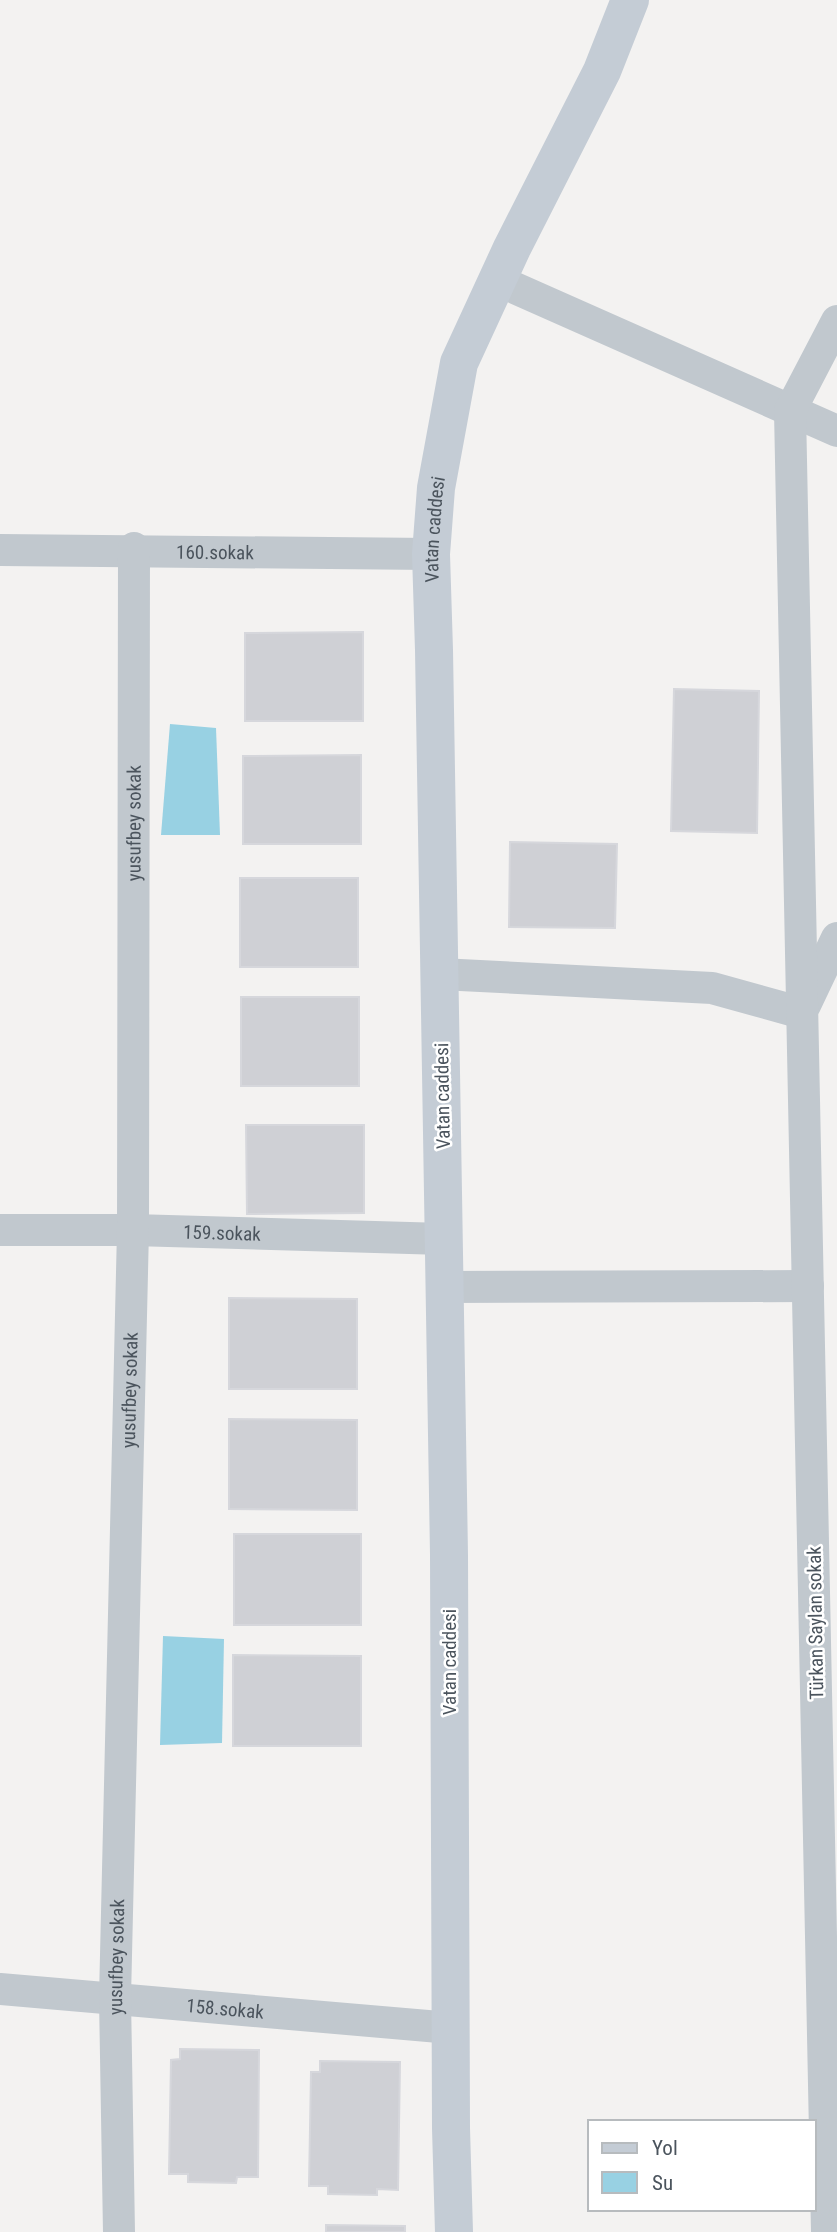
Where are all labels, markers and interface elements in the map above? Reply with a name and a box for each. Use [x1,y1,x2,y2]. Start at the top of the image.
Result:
street label: Vatan caddesi [420,474,450,583]
street label: 160.sokak [176,541,254,564]
street label: yusufbey sokak [123,765,146,881]
street label: Vatan caddesi [430,1043,455,1149]
street label: 159.sokak [183,1220,262,1246]
street label: yusufbey sokak [117,1332,143,1448]
street label: Türkan Saylan sokak [803,1546,828,1700]
street label: Vatan caddesi [438,1609,461,1715]
street label: yusufbey sokak [104,1898,129,2015]
street label: 158.sokak [185,1994,265,2024]
legend [588,2120,816,2211]
text: Yol [652,2136,678,2160]
text: Su [652,2171,673,2195]

